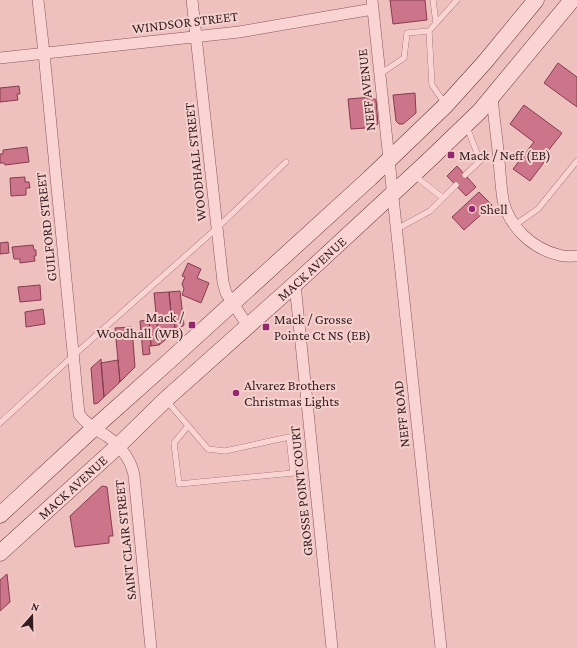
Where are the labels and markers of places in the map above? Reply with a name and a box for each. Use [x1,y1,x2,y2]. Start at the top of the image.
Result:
place label: Mack / Neff (EB) [459,147,551,164]
marker: Mack / Neff (EB) [446,150,456,160]
place label: Shell [480,201,508,217]
marker: Shell [467,204,477,214]
place label: Mack / Woodhall (WB) [96,309,185,342]
place label: Mack / Grosse Pointe Ct NS (EB) [274,311,371,344]
marker: Mack / Woodhall (WB) [187,320,197,330]
marker: Mack / Grosse Pointe Ct NS (EB) [261,322,271,332]
place label: Alvarez Brothers Christmas Lights [244,377,339,409]
marker: Alvarez Brothers Christmas Lights [231,388,241,398]

